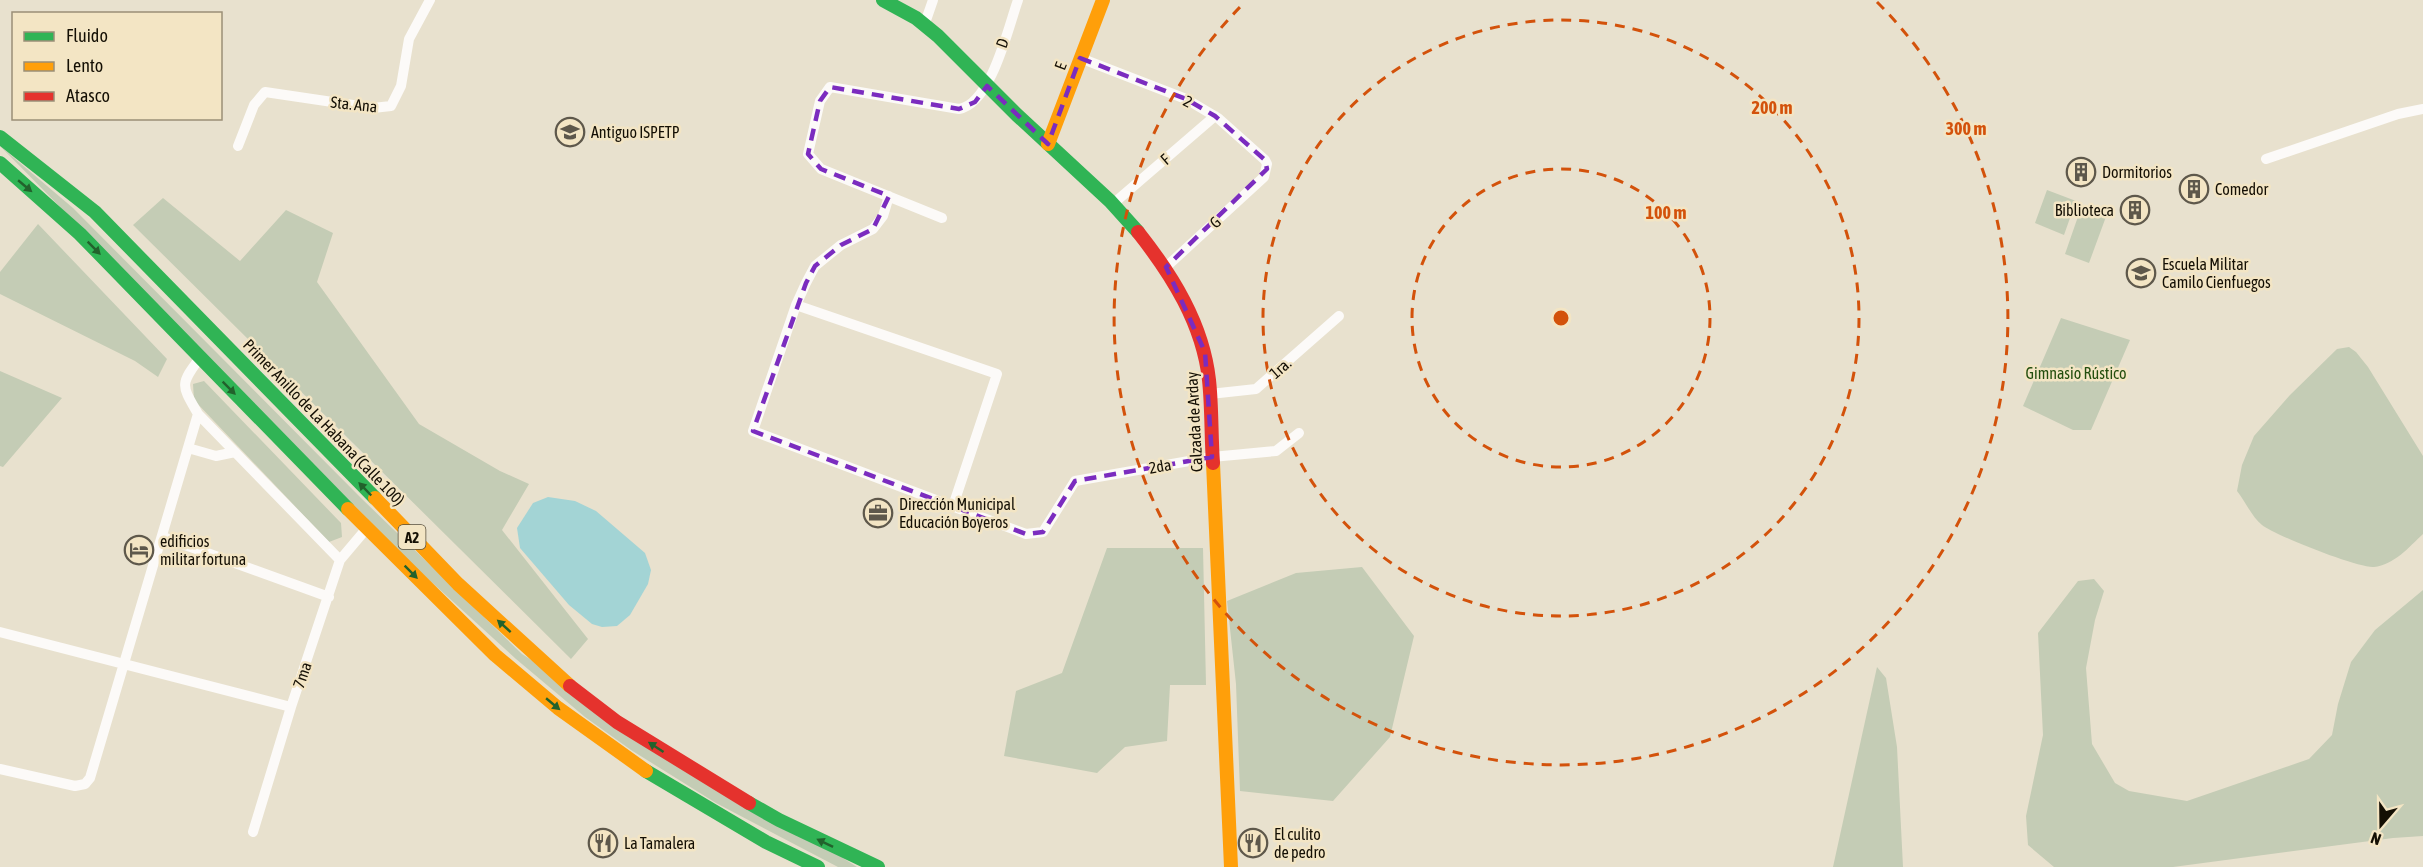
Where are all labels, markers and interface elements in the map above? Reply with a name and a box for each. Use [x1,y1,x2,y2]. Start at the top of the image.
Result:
legend [12,12,222,120]
text: Fluido [66,25,108,46]
street label: D [992,36,1012,50]
text: Lento [66,55,103,76]
street label: E [1050,59,1070,72]
text: Atasco [66,85,110,106]
street label: 2 [1181,91,1195,111]
street label: Sta. Ana [330,93,378,115]
text: 200 m [1752,97,1792,118]
school or university icon: Antiguo ISPETP [554,116,586,148]
text: 300 m [1946,118,1986,139]
place label: Antiguo ISPETP [591,123,680,142]
street label: F [1157,150,1174,168]
building icon: Dormitorios [2065,156,2097,188]
place label: Dormitorios [2102,163,2172,181]
building icon: Comedor [2178,173,2210,205]
one-way arrow [17,179,33,192]
place label: Comedor [2215,180,2269,198]
building icon: Biblioteca [2119,194,2151,226]
place label: Biblioteca [2055,201,2114,219]
text: 100 m [1646,202,1686,223]
street label: G [1206,213,1224,231]
one-way arrow [86,240,100,254]
place label: Escuela Militar Camilo Cienfuegos [2162,255,2271,292]
school or university icon: Escuela Militar Camilo Cienfuegos [2125,257,2157,289]
centre of rings [1551,308,1571,328]
street label: Primer Anillo de La Habana (Calle 100) [239,335,408,510]
street label: 1ra. [1266,354,1294,382]
park label: Gimnasio Rústico [2025,364,2127,382]
street label: Calzada de Arday [1182,371,1207,473]
one-way arrow [222,381,236,395]
street label: 2da [1147,455,1173,477]
one-way arrow [358,482,372,496]
place label: Dirección Municipal Educación Boyeros [899,495,1016,532]
office icon: Dirección Municipal Educación Boyeros [862,497,894,529]
road number: A2 [398,525,426,549]
place label: edificios militar fortuna [160,532,246,568]
hotel icon: edificios militar fortuna [123,534,155,566]
one-way arrow [403,564,417,578]
one-way arrow [496,619,511,633]
street label: 7ma [289,660,315,690]
one-way arrow [545,697,560,710]
one-way arrow [648,741,664,753]
north arrow [2351,795,2411,855]
place label: El culito de pedro [1274,825,1326,862]
restaurant icon: La Tamalera [587,827,619,859]
restaurant icon: El culito de pedro [1237,827,1269,859]
text: N [2368,829,2383,849]
place label: La Tamalera [624,834,695,852]
one-way arrow [816,839,834,849]

